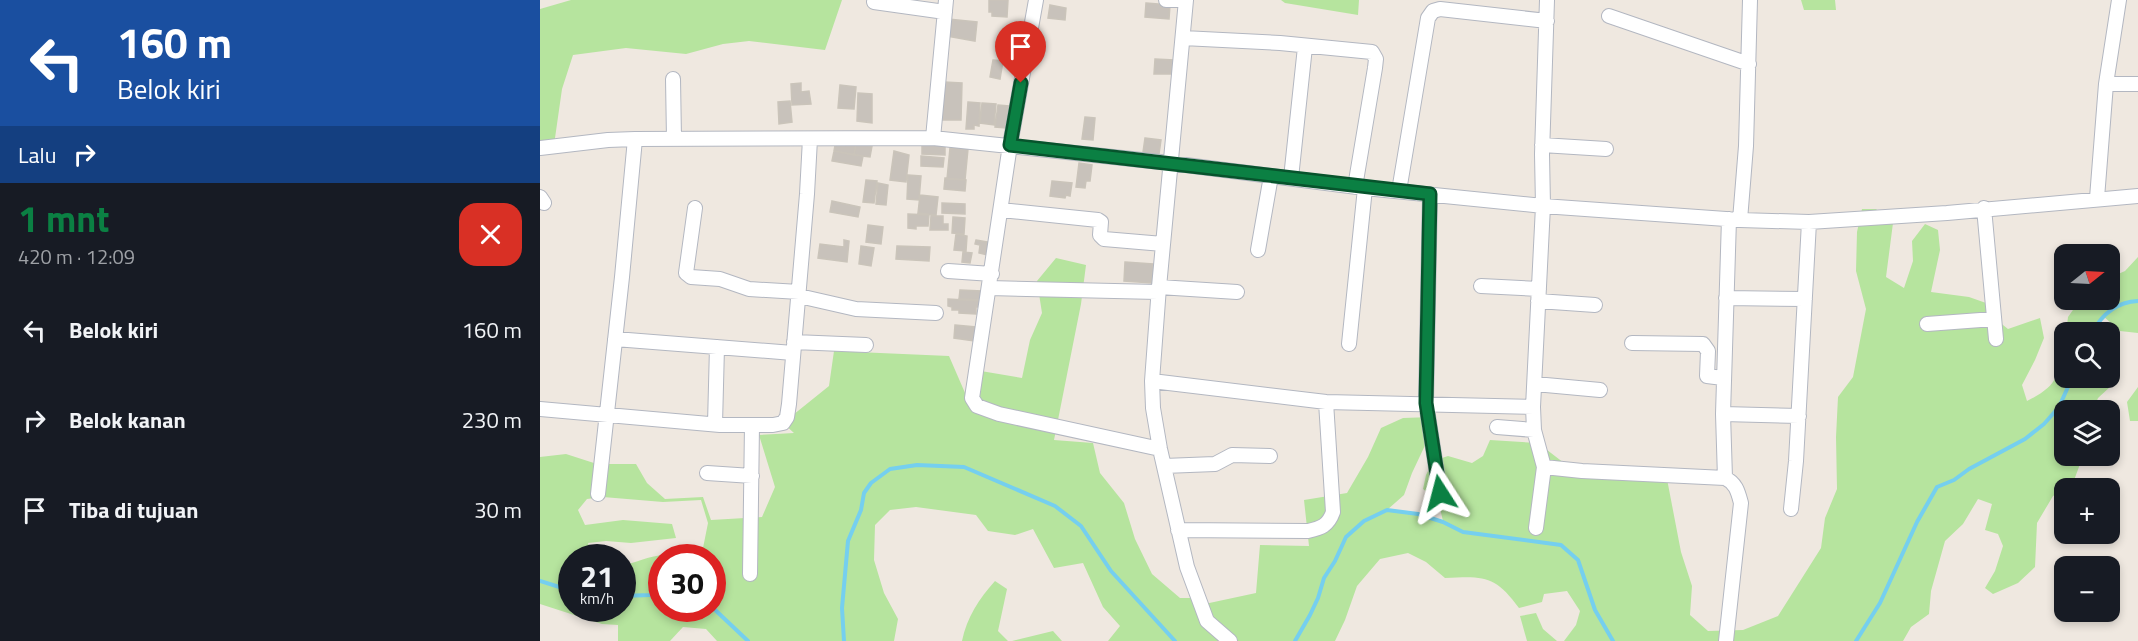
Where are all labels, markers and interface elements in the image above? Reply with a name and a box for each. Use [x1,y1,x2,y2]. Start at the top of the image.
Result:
text: 160 m [117,10,232,74]
pin [995,21,1046,83]
icon: left [18,24,96,102]
icon: arrive [1004,30,1037,63]
text: Belok kiri [117,68,221,109]
text: Lalu [18,138,56,172]
icon: right [68,138,101,171]
text: 1 mnt [18,191,109,246]
button: close [459,203,522,266]
text: 420 m · 12:09 [18,241,135,272]
north arrow [2054,244,2120,310]
map controls [2054,244,2120,622]
text: Belok kiri [69,313,158,347]
text: 160 m [462,313,522,347]
icon: left [18,314,51,347]
button: search [2054,322,2120,388]
button: layers [2054,400,2120,466]
text: Belok kanan [69,403,186,437]
text: 230 m [462,403,522,437]
icon: right [18,404,51,437]
position arrow [1408,461,1472,525]
button: + [2054,478,2120,544]
text: Tiba di tujuan [69,493,198,527]
text: 30 m [474,493,522,527]
icon: arrive [18,494,51,527]
speed limit sign: 30 [648,544,726,622]
text: 21 [580,553,614,599]
button: − [2054,556,2120,622]
text: km/h [580,587,614,610]

